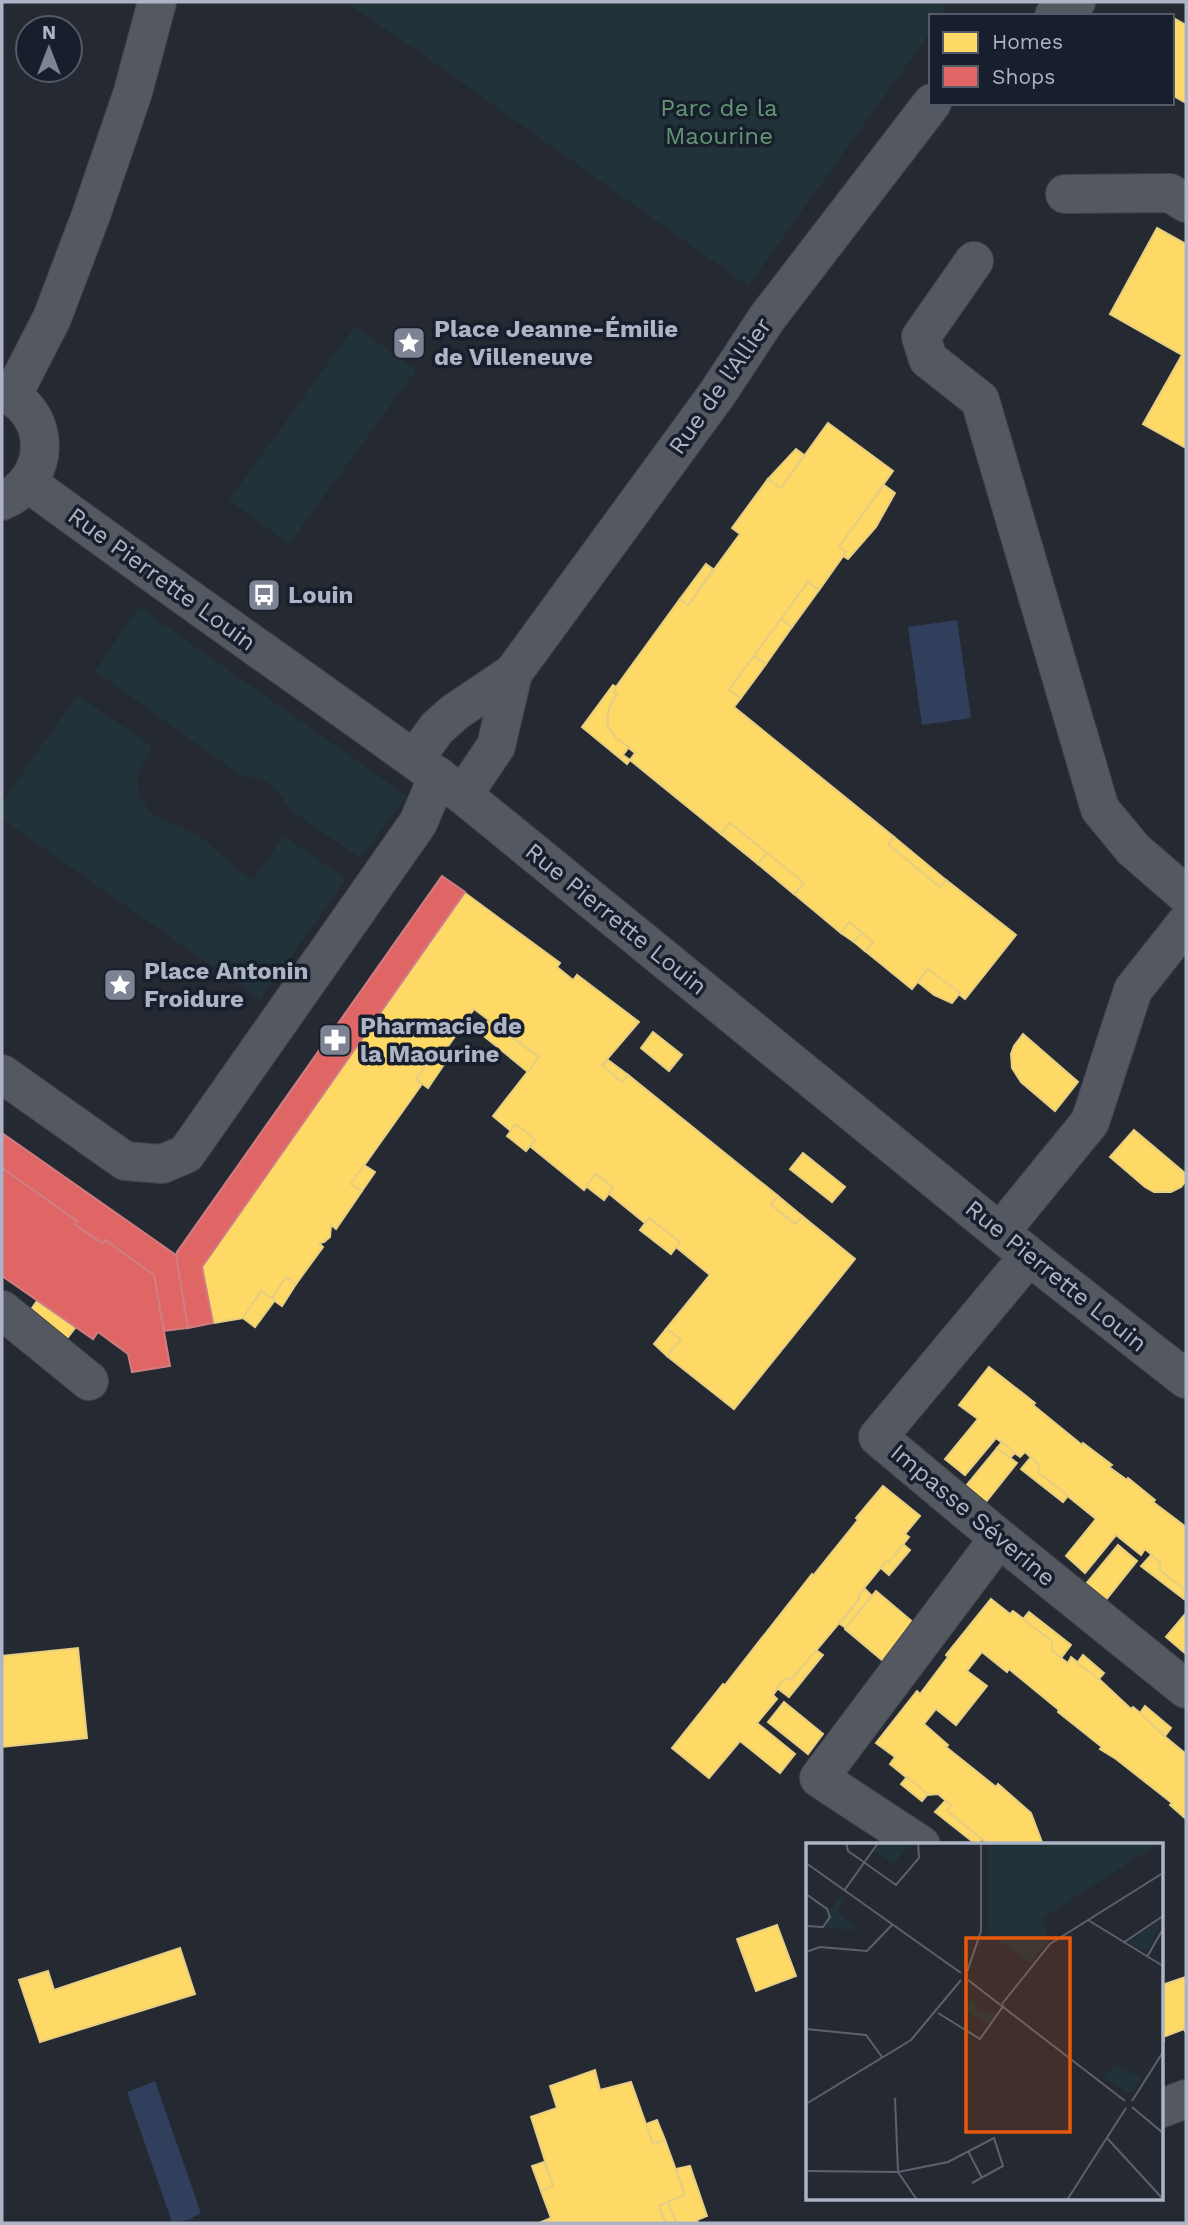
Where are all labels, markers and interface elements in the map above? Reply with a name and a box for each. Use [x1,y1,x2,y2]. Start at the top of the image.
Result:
north arrow [14,14,84,84]
legend [929,14,1174,105]
text: N [42,21,56,44]
text: Homes [992,29,1063,54]
text: Shops [992,64,1055,89]
park label: Parc de la Maourine [660,94,778,150]
street label: Rue de l'Allier [663,312,778,460]
place label: Place Jeanne-Émilie de Villeneuve [434,315,678,371]
place icon: Place Jeanne-Émilie de Villeneuve [390,324,428,362]
street label: Rue Pierrette Louin [63,502,261,656]
bus stop icon: Louin [245,576,283,614]
place label: Louin [288,581,353,609]
street label: Rue Pierrette Louin [520,837,712,1001]
place label: Place Antonin Froidure [144,957,308,1013]
place icon: Place Antonin Froidure [101,966,139,1004]
place label: Pharmacie de la Maourine [360,1012,522,1068]
pharmacy icon: Pharmacie de la Maourine [316,1021,354,1059]
street label: Rue Pierrette Louin [960,1194,1152,1358]
street label: Impasse Séverine [885,1438,1061,1592]
inset map [806,1843,1164,2200]

